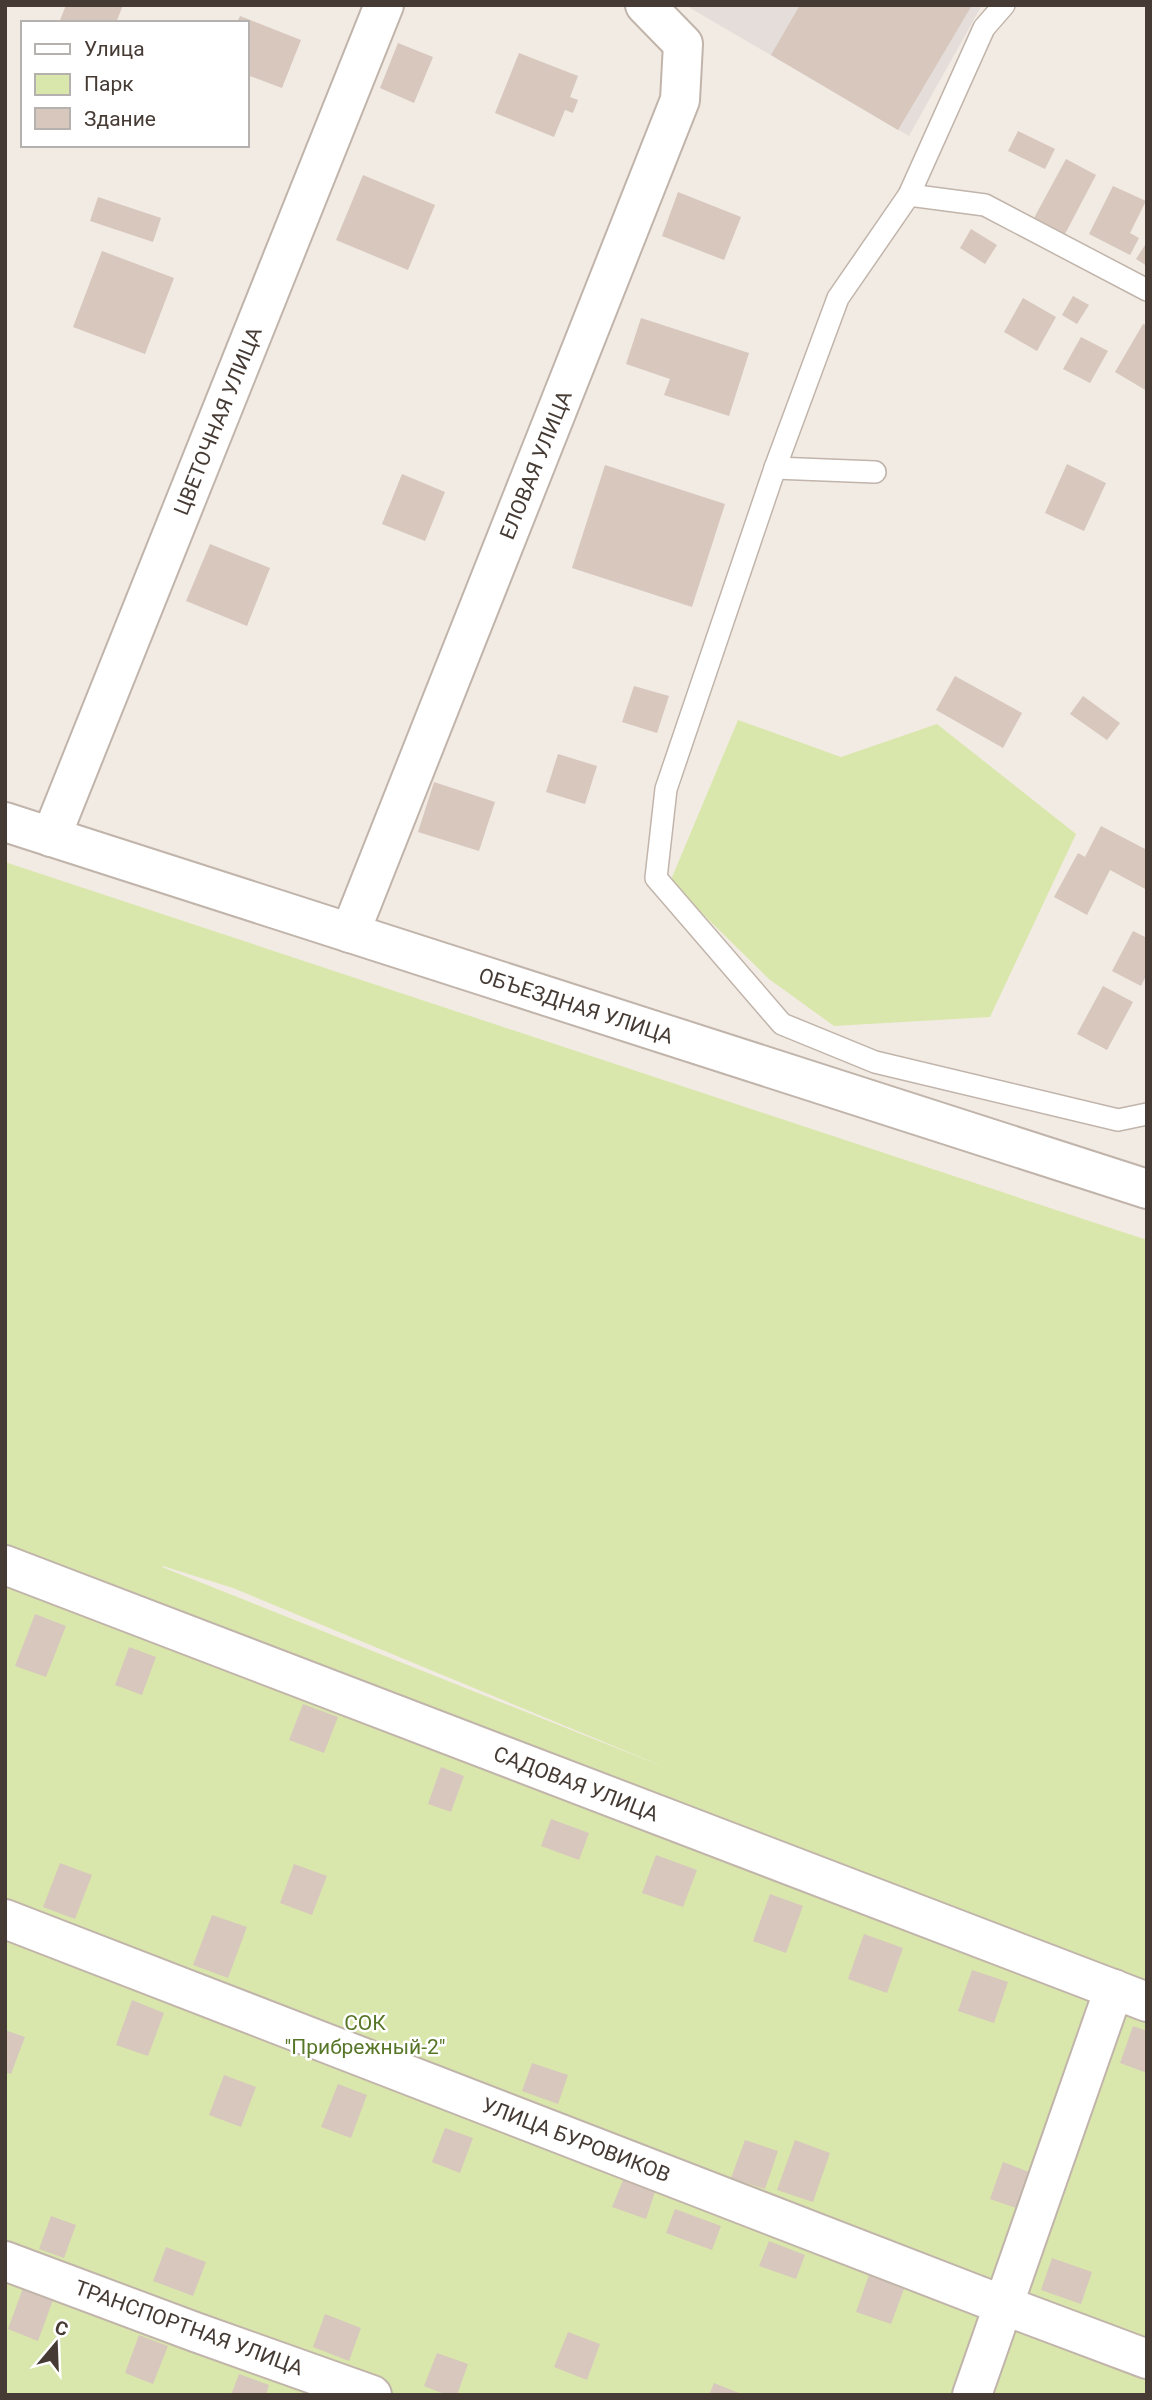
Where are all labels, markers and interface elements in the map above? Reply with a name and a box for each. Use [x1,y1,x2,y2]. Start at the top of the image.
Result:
legend [21,21,248,147]
text: Улица [84,37,145,61]
text: Парк [84,72,134,96]
text: Здание [84,107,156,131]
street label: ЦВЕТОЧНАЯ УЛИЦА [169,323,267,519]
street label: ЕЛОВАЯ УЛИЦА [495,387,577,543]
street label: ОБЪЕЗДНАЯ УЛИЦА [476,963,677,1049]
street label: САДОВАЯ УЛИЦА [490,1741,662,1827]
park label: СОК "Прибрежный-2" [285,2011,445,2059]
street label: УЛИЦА БУРОВИКОВ [478,2093,674,2187]
street label: ТРАНСПОРТНАЯ УЛИЦА [72,2275,307,2381]
north arrow [21,2309,91,2379]
text: С [52,2316,71,2341]

